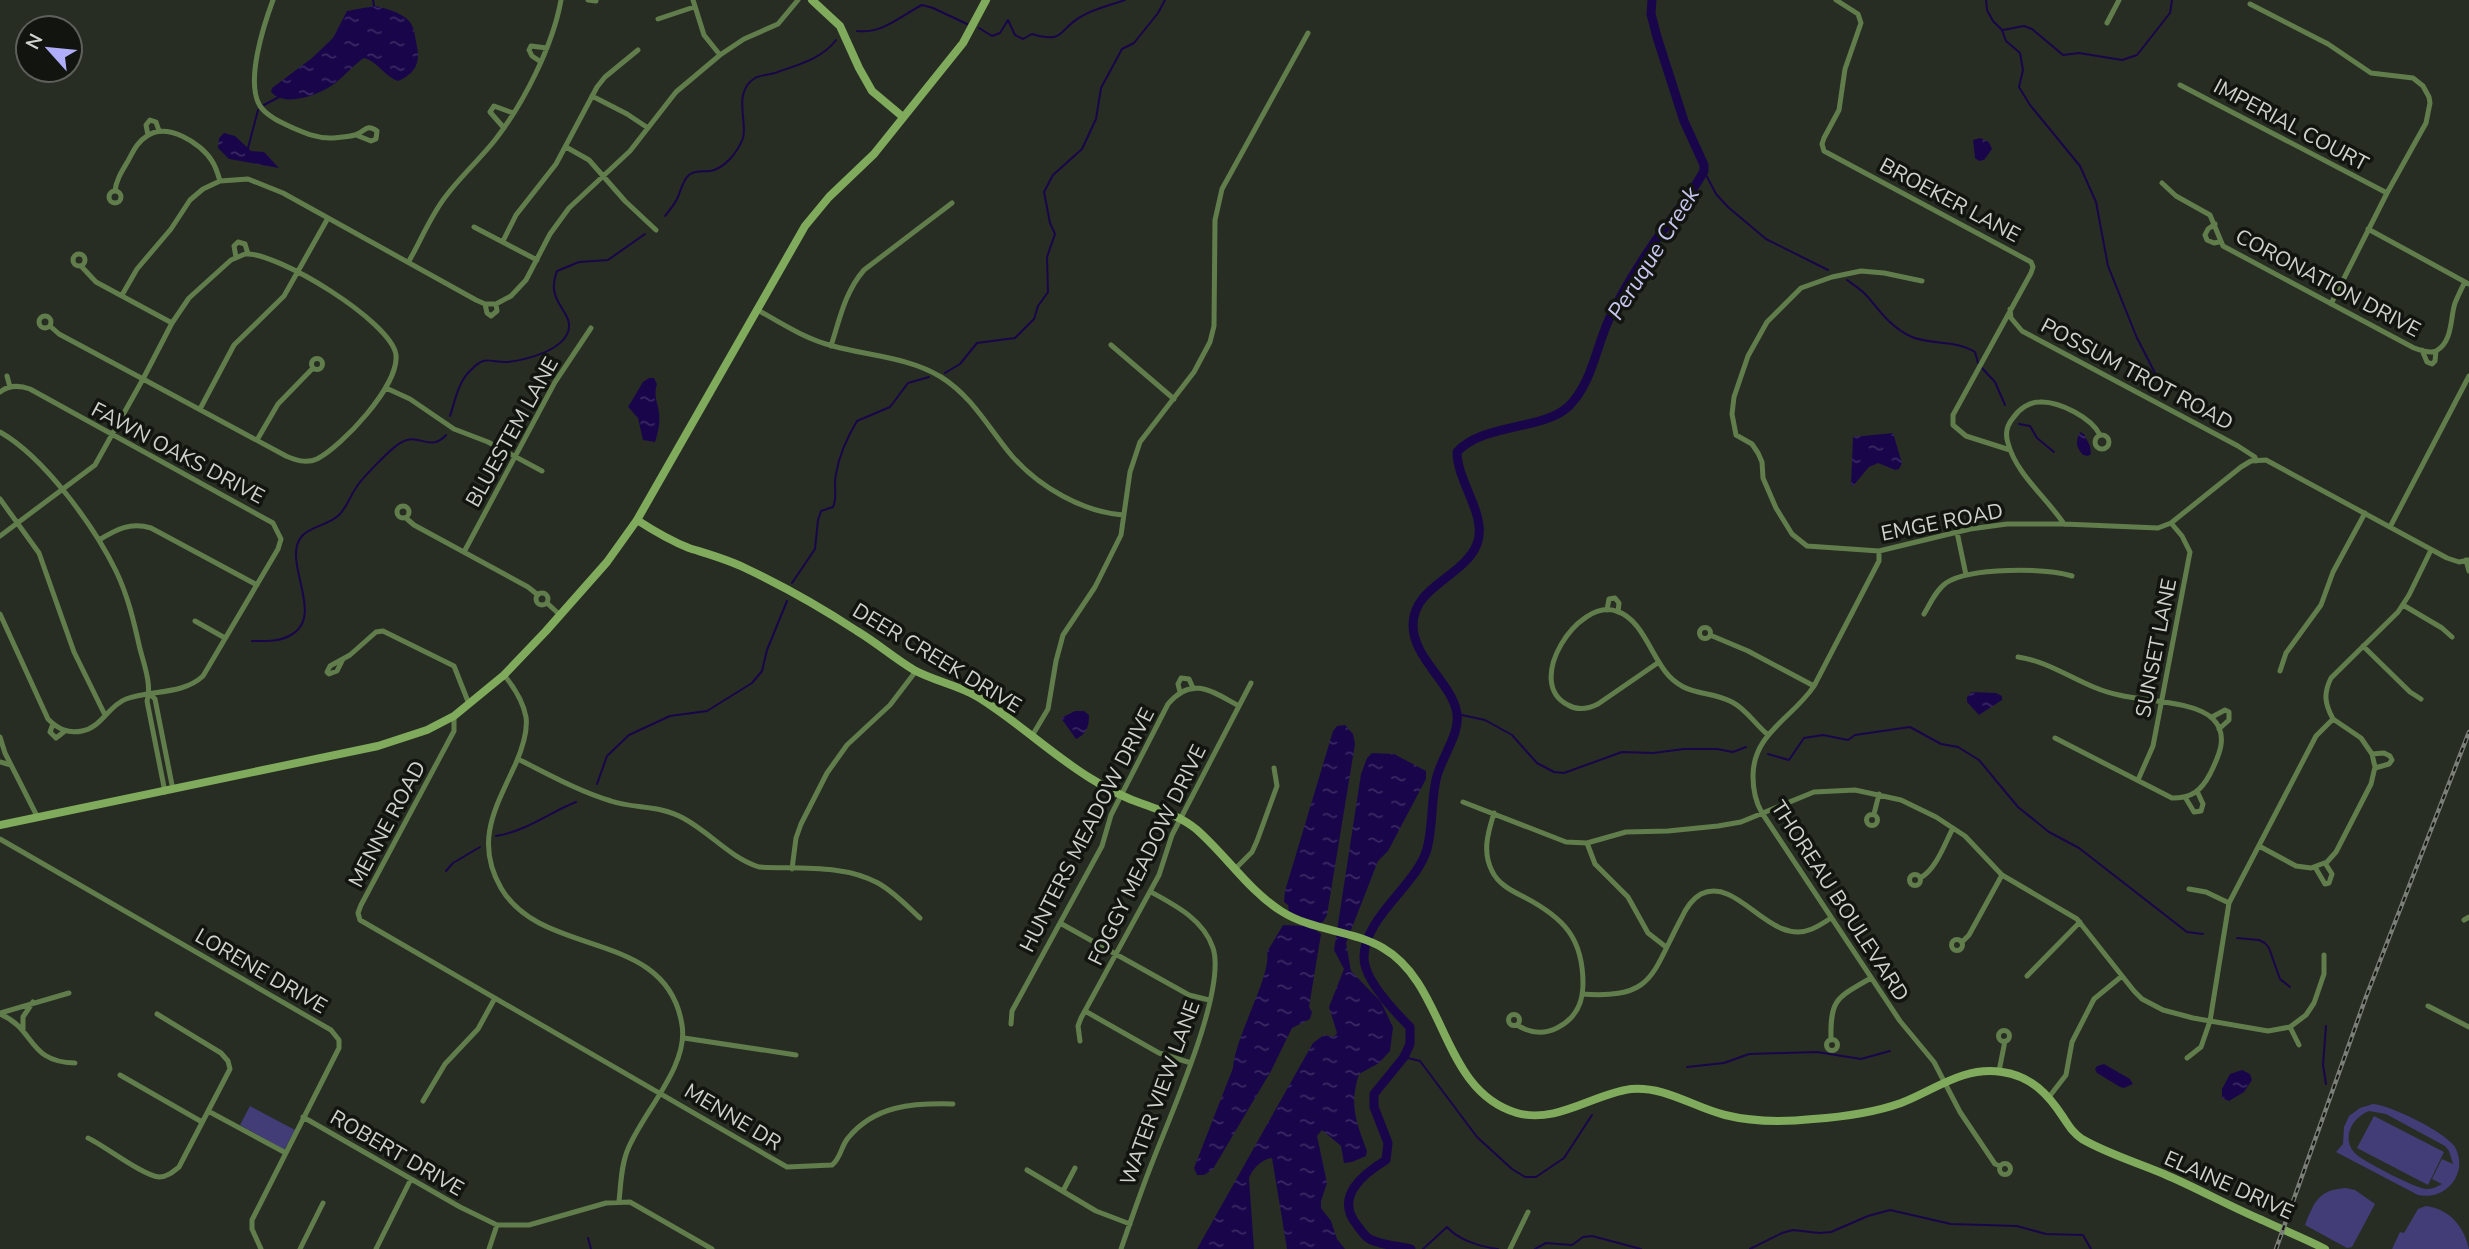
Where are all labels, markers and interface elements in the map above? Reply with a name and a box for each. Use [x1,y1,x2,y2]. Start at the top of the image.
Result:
north arrow [14,14,84,84]
text: N [20,29,50,54]
street label: IMPERIAL COURT [2209,72,2374,178]
street label: BROEKER LANE [1875,151,2025,249]
water label: Peruque Creek [1600,180,1707,326]
street label: CORONATION DRIVE [2231,222,2425,344]
street label: POSSUM TROT ROAD [2036,311,2238,437]
street label: BLUESTEM LANE [459,352,565,512]
street label: FAWN OAKS DRIVE [87,396,269,510]
street label: EMGE ROAD [1879,496,2005,548]
street label: SUNSET LANE [2129,576,2183,720]
street label: DEER CREEK DRIVE [847,596,1027,720]
street label: HUNTERS MEADOW DRIVE [1013,703,1161,957]
street label: FOGGY MEADOW DRIVE [1081,740,1213,970]
street label: MENNE ROAD [342,756,432,892]
street label: THOREAU BOULEVARD [1765,795,1915,1007]
street label: LORENE DRIVE [190,922,332,1020]
street label: WATER VIEW LANE [1114,997,1206,1189]
street label: MENNE DR [679,1077,787,1157]
street label: ROBERT DRIVE [325,1103,469,1203]
street label: ELAINE DRIVE [2160,1144,2298,1226]

